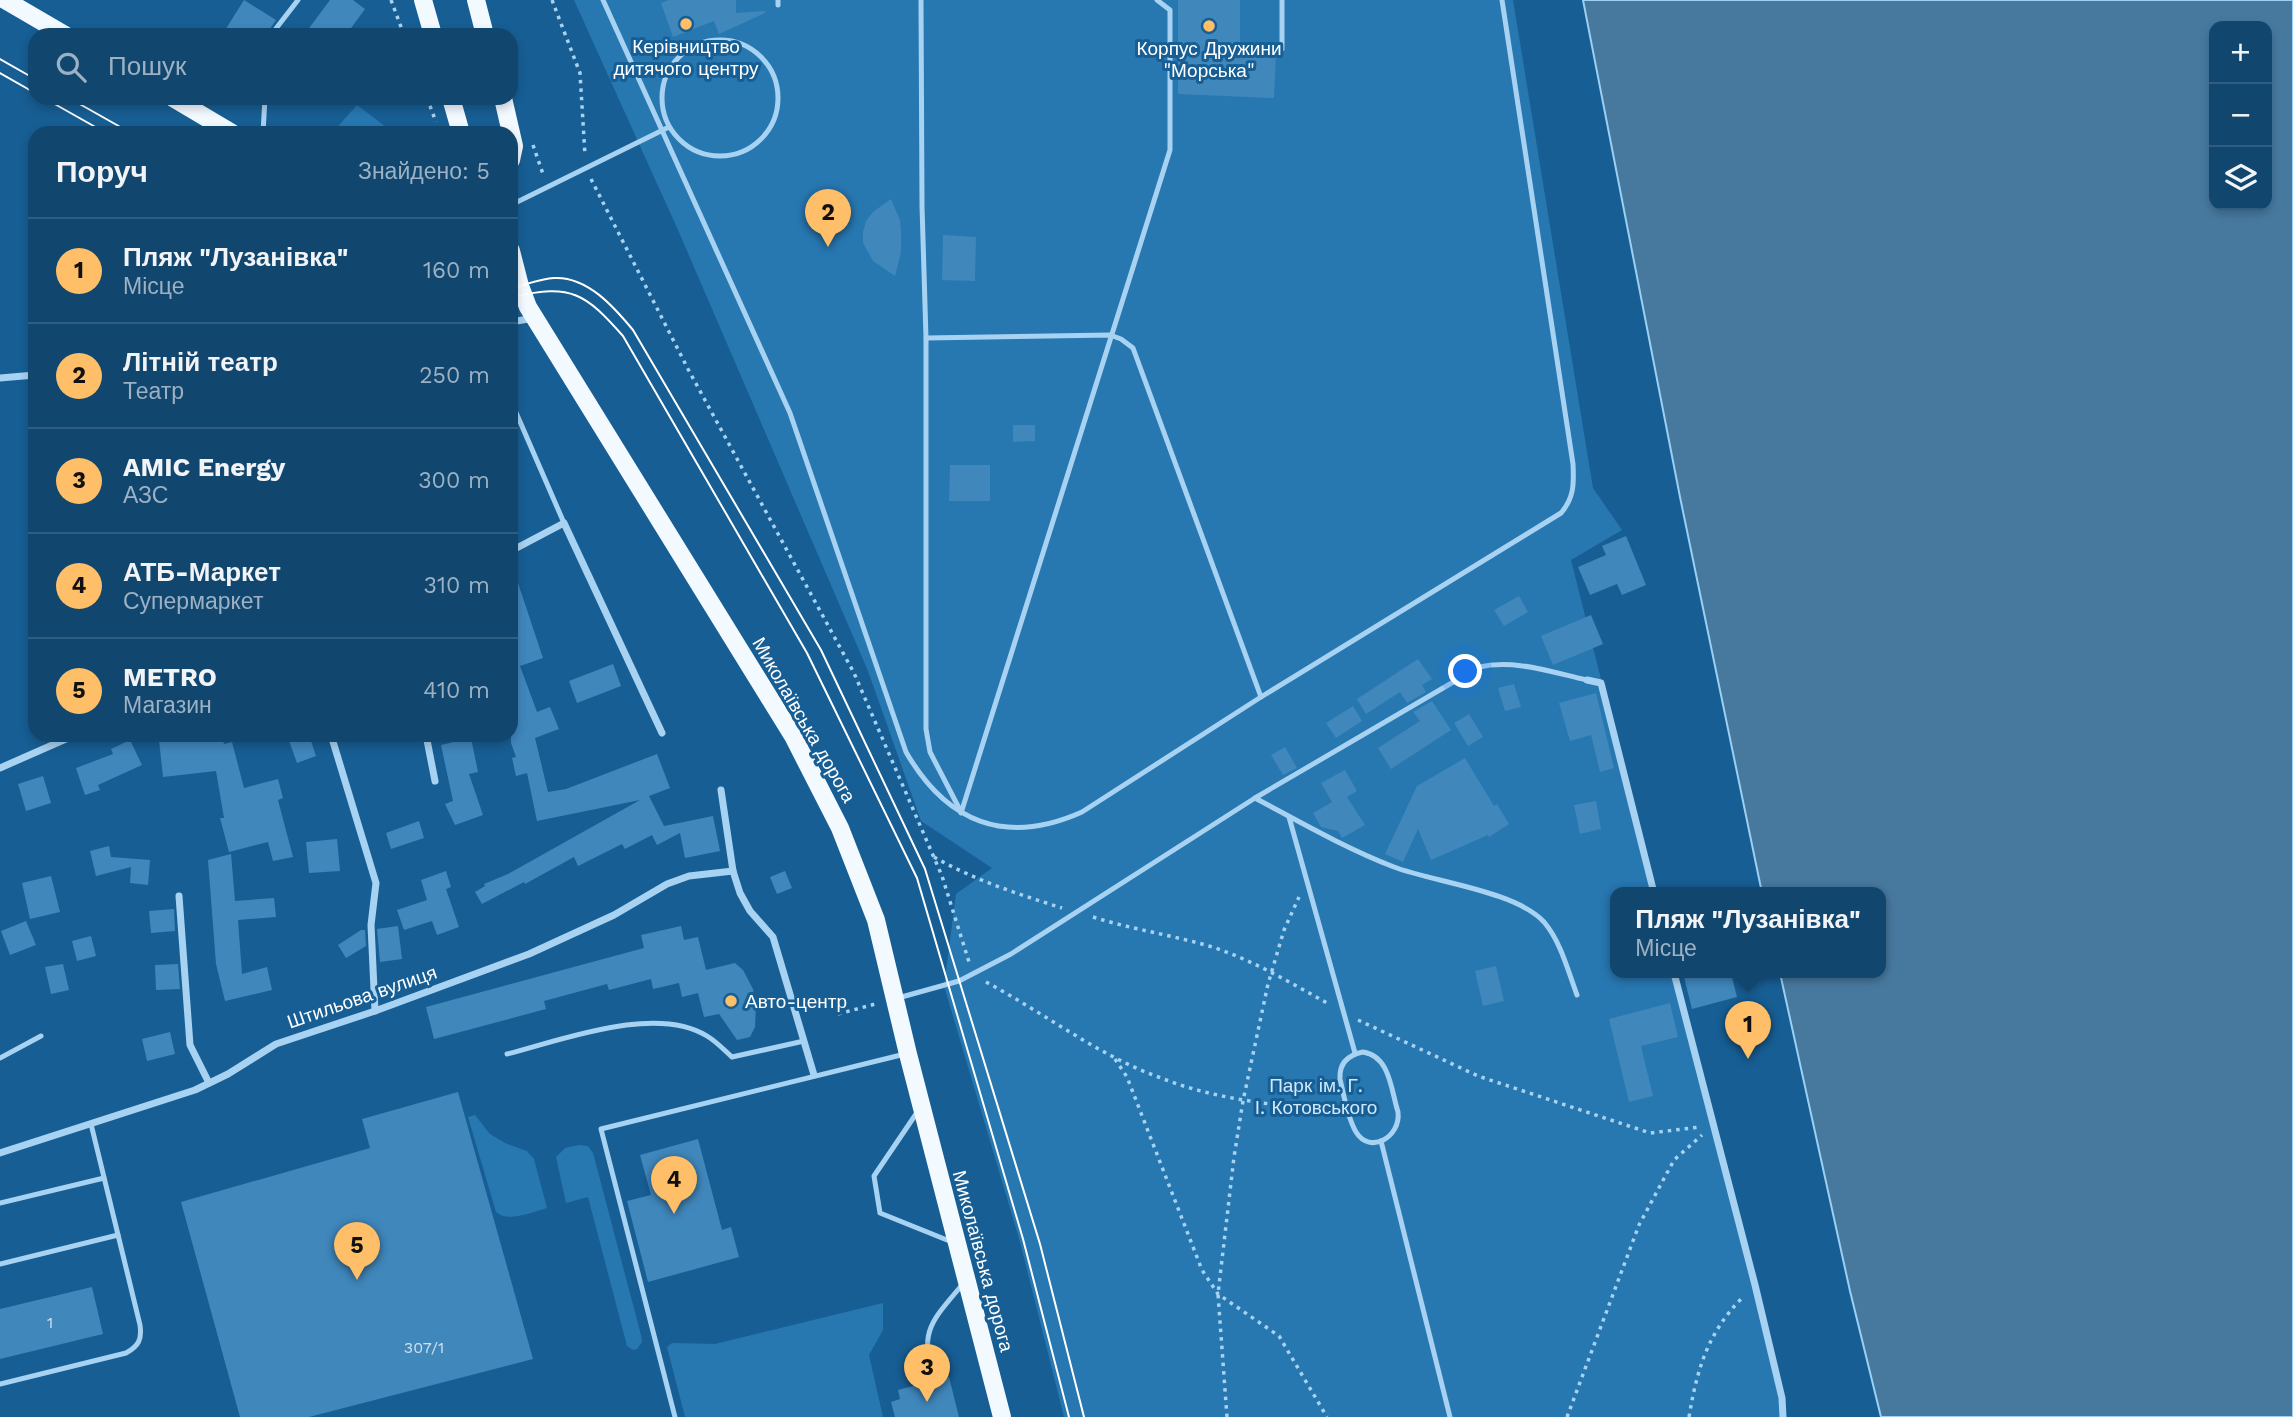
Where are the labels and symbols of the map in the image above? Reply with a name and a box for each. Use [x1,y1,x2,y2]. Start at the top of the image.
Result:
marker: Керівництво дитячого центру [678,16,694,32]
marker: Корпус Дружини "Морська" [1201,18,1217,34]
place label: Керівництво дитячого центру [614,35,759,80]
place label: Корпус Дружини "Морська" [1136,37,1282,82]
pin: 2 [805,189,851,247]
street label: Миколаївська дорога [747,633,861,807]
your location [1448,654,1482,688]
street label: Штильова вулиця [284,961,440,1033]
place label: Авто-центр [745,990,847,1013]
marker: Авто-центр [723,993,739,1009]
pin: 1 [1725,1001,1771,1059]
park label: Парк ім. Г. І. Котовського [1255,1074,1377,1119]
pin: 4 [651,1156,697,1214]
street label: Миколаївська дорога [948,1168,1018,1355]
pin: 5 [334,1222,380,1280]
house number: 1 [47,1313,53,1332]
house number: 307/1 [404,1338,444,1357]
pin: 3 [904,1344,950,1402]

